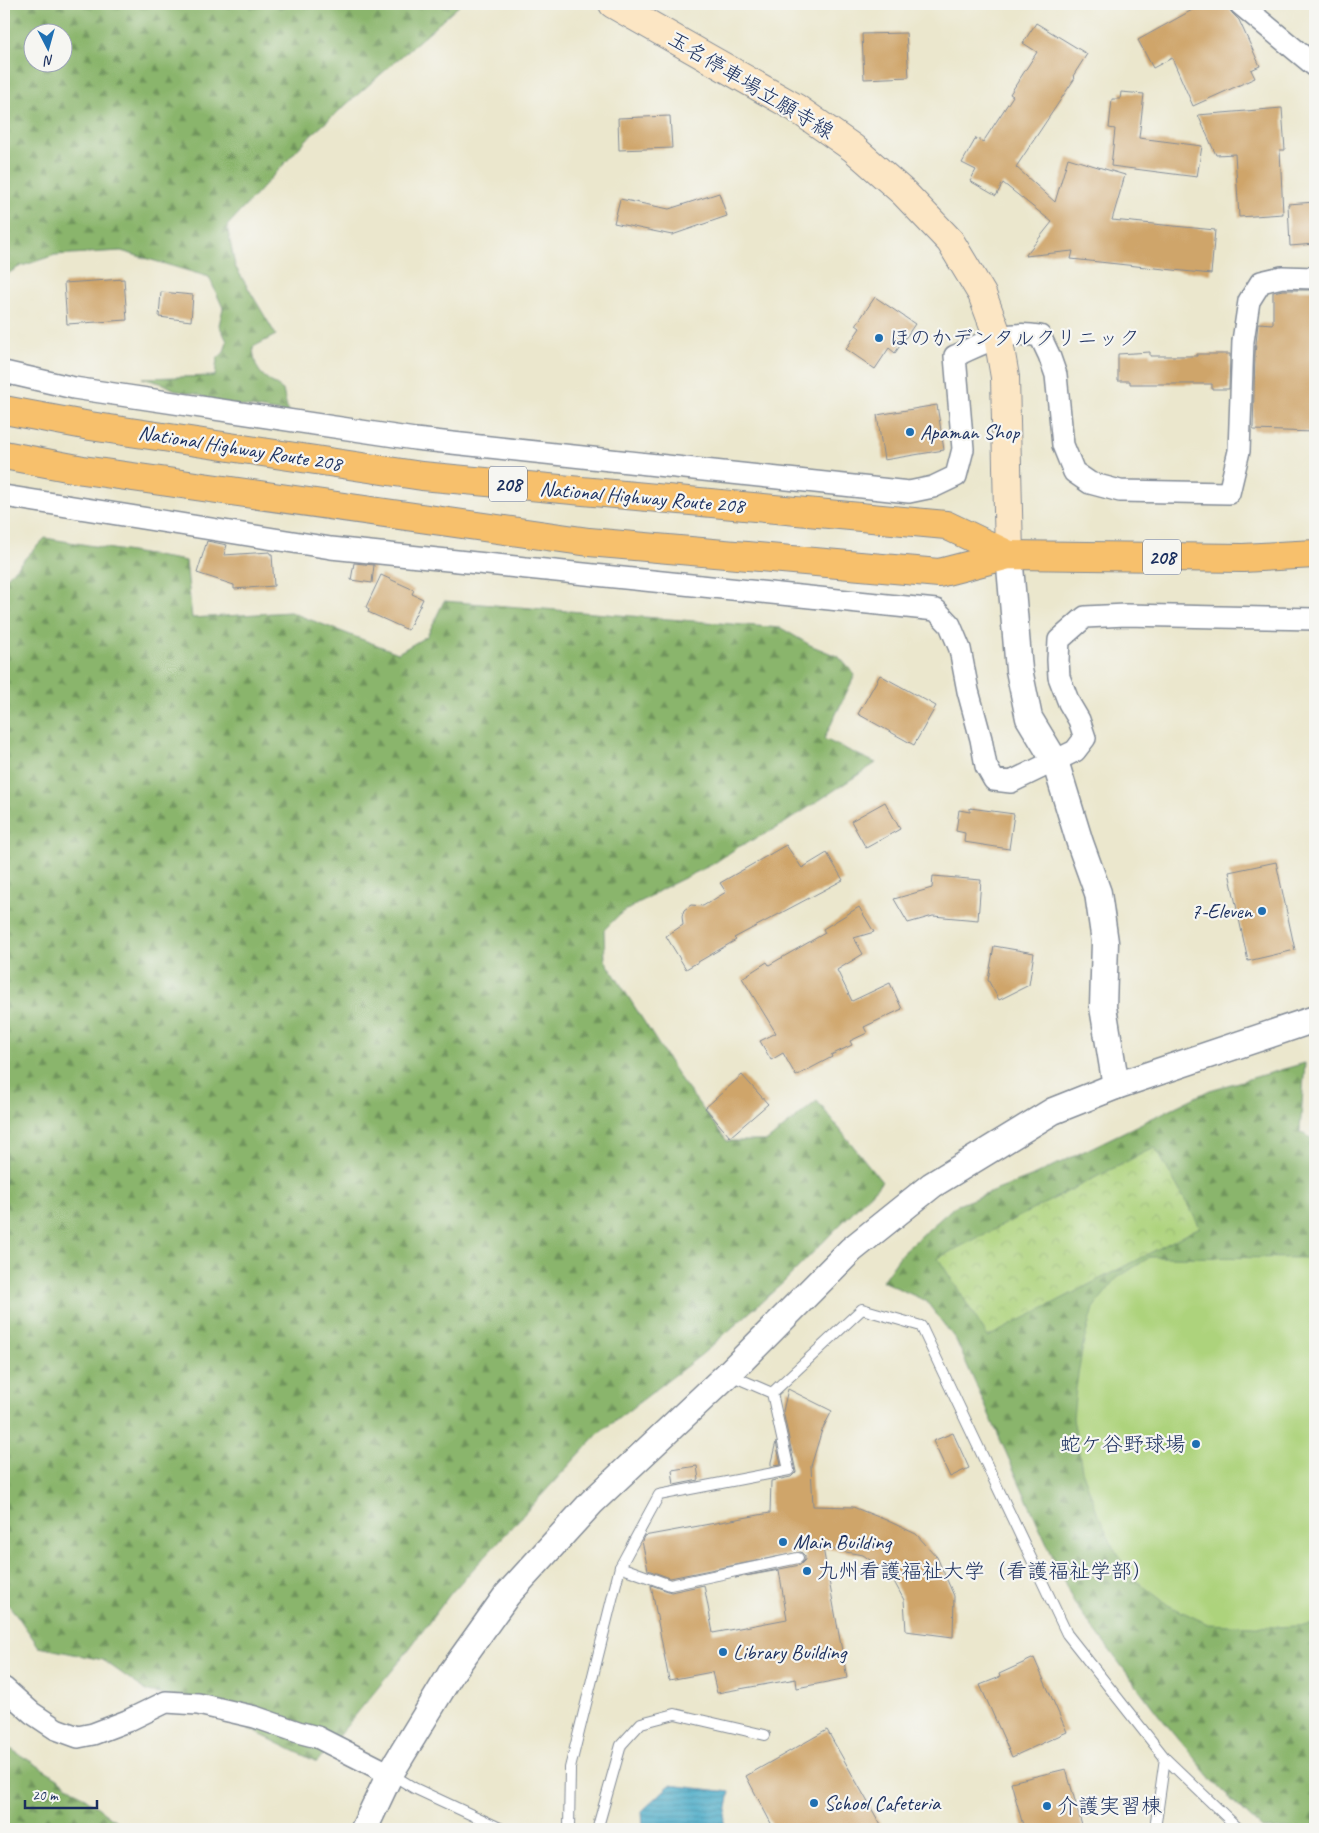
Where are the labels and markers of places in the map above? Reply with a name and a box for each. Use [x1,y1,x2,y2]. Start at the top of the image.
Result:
place label: ほのかデンタルクリニック [889,325,1140,351]
marker: ほのかデンタルクリニック [873,332,885,344]
place label: Apaman Shop [920,419,1020,445]
marker: Apaman Shop [904,426,916,438]
place label: 7-Eleven [1191,898,1254,924]
marker: 7-Eleven [1256,905,1268,917]
place label: 蛇ケ谷野球場 [1060,1431,1186,1457]
marker: 蛇ケ谷野球場 [1190,1438,1202,1450]
place label: Main Building [793,1529,892,1555]
marker: Main Building [777,1536,789,1548]
place label: 九州看護福祉大学（看護福祉学部） [817,1558,1153,1584]
marker: 九州看護福祉大学（看護福祉学部） [801,1565,813,1577]
place label: Library Building [733,1639,848,1665]
marker: Library Building [717,1646,729,1658]
place label: School Cafeteria [824,1790,942,1816]
place label: 介護実習棟 [1057,1793,1162,1819]
marker: School Cafeteria [808,1797,820,1809]
marker: 介護実習棟 [1041,1800,1053,1812]

